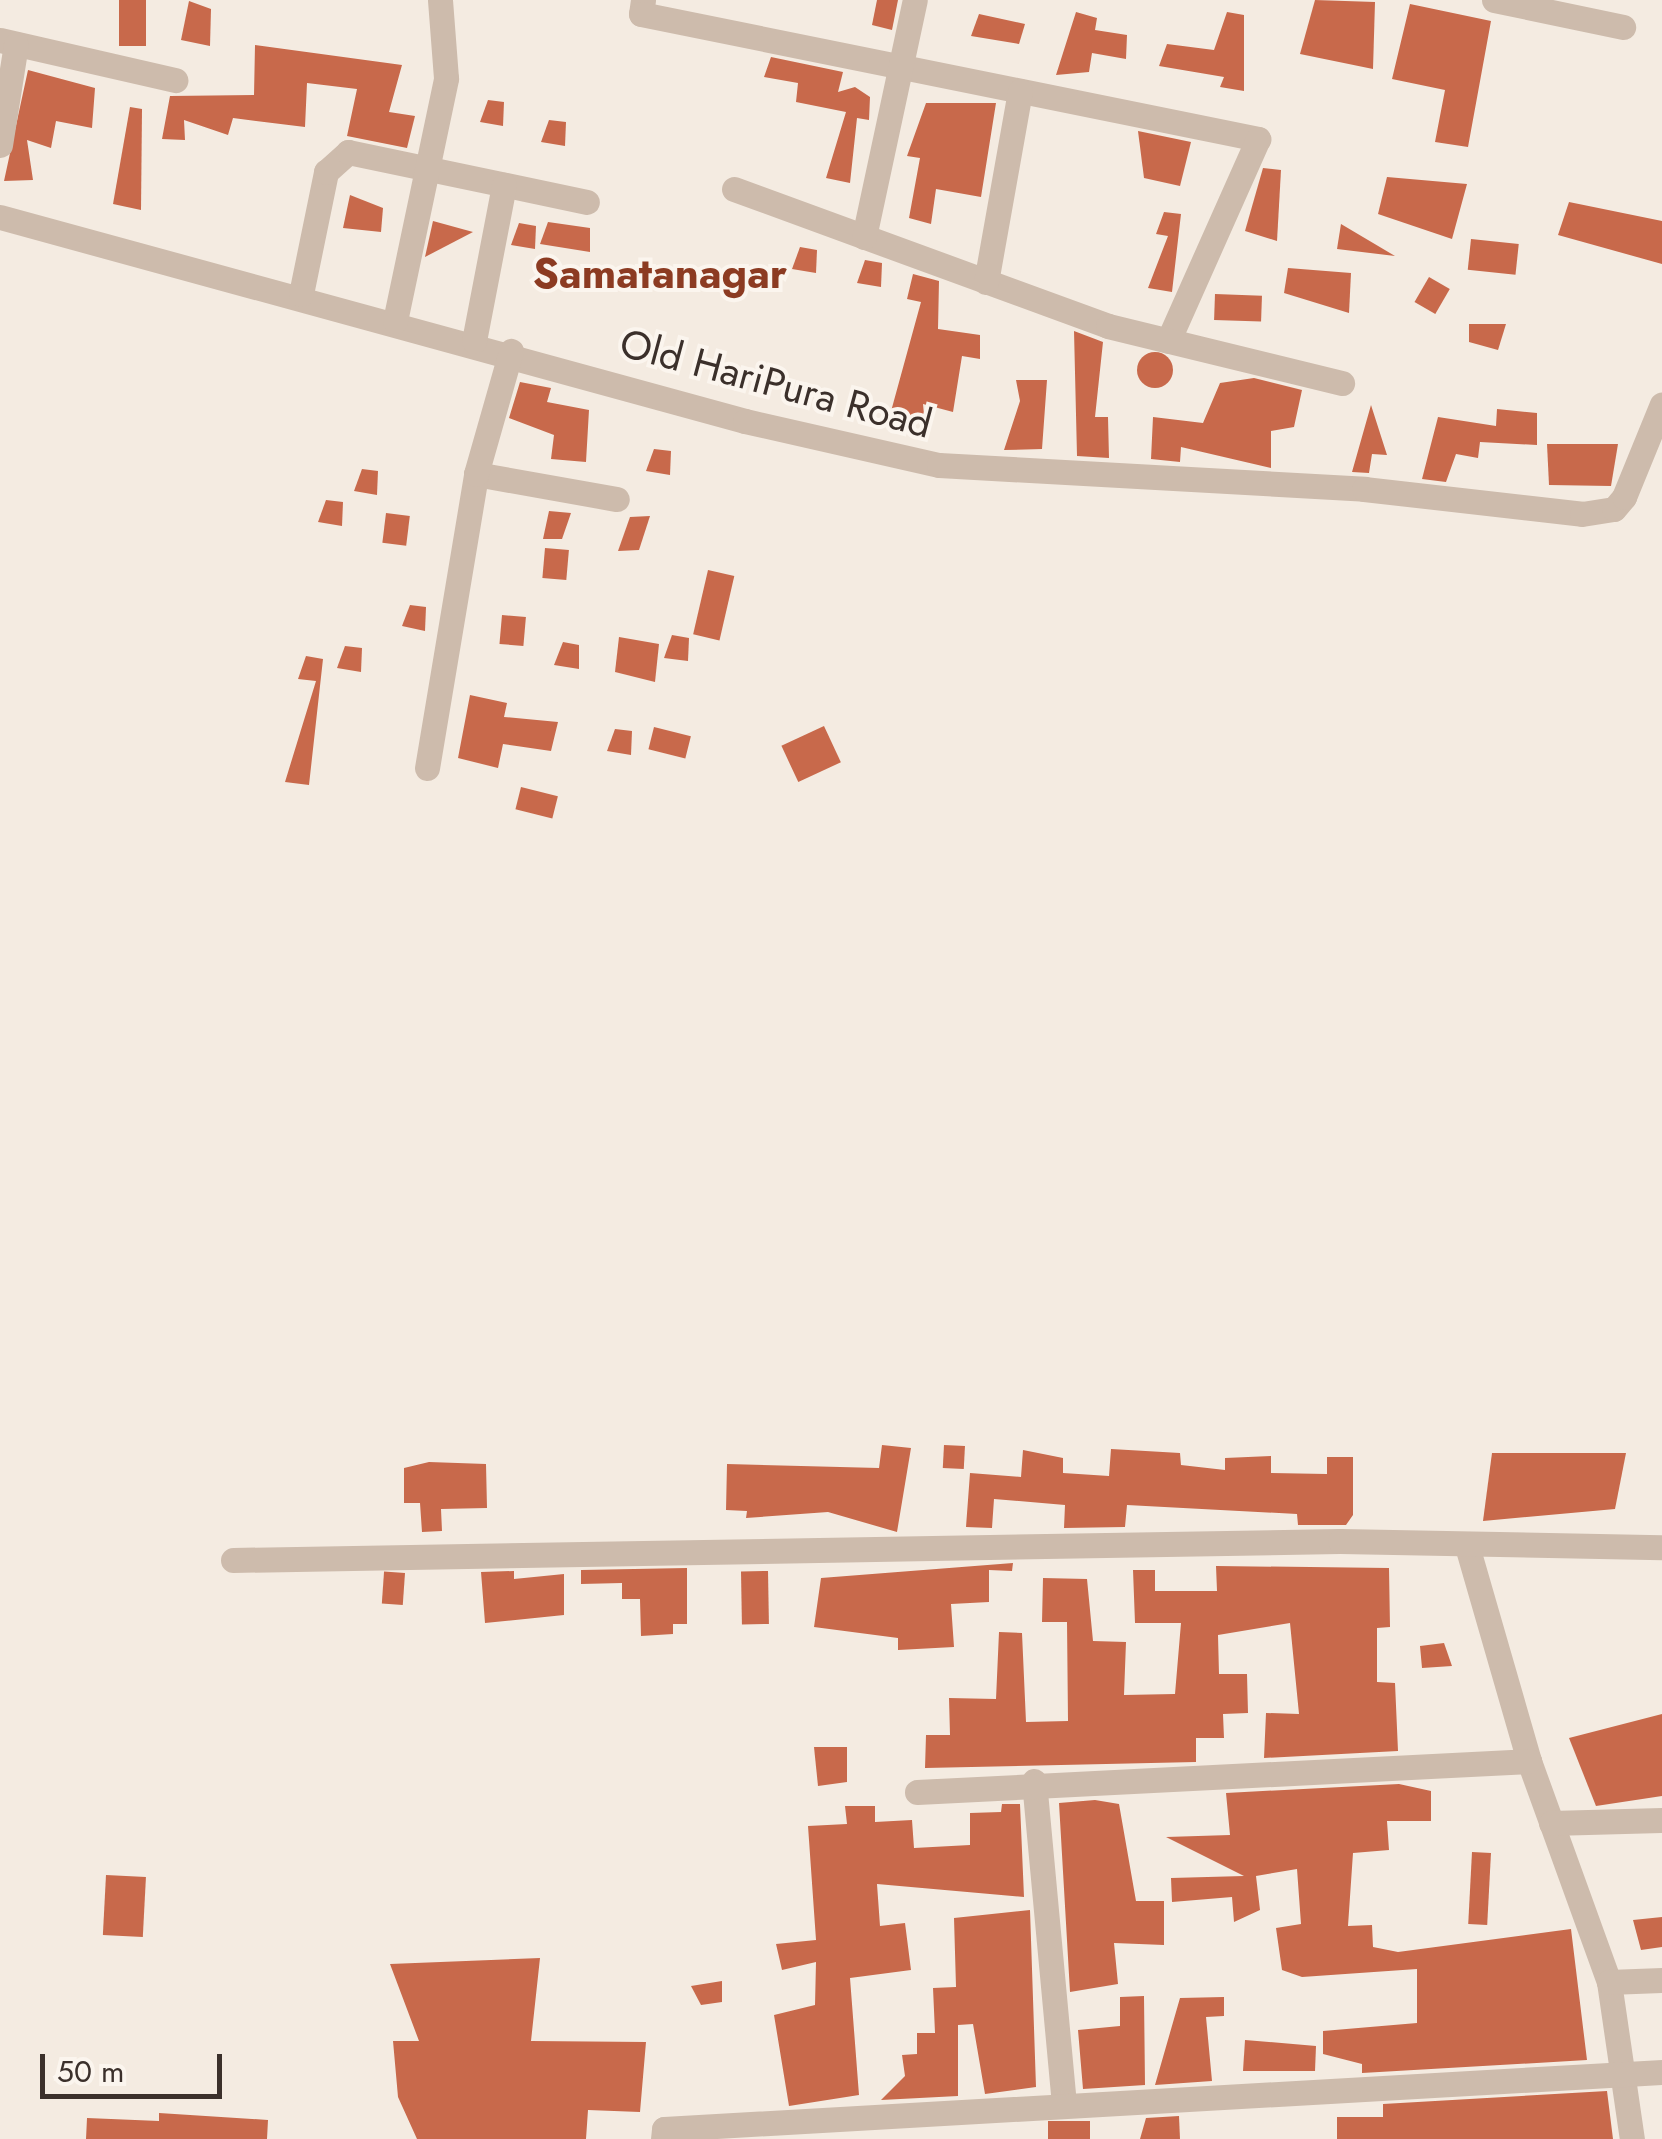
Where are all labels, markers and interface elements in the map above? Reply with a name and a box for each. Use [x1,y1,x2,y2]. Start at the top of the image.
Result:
district label: Samatanagar [533,249,787,299]
street label: Old HariPura Road [615,318,937,448]
scale bar [45,2034,228,2096]
text: 50 m [57,2050,124,2093]

